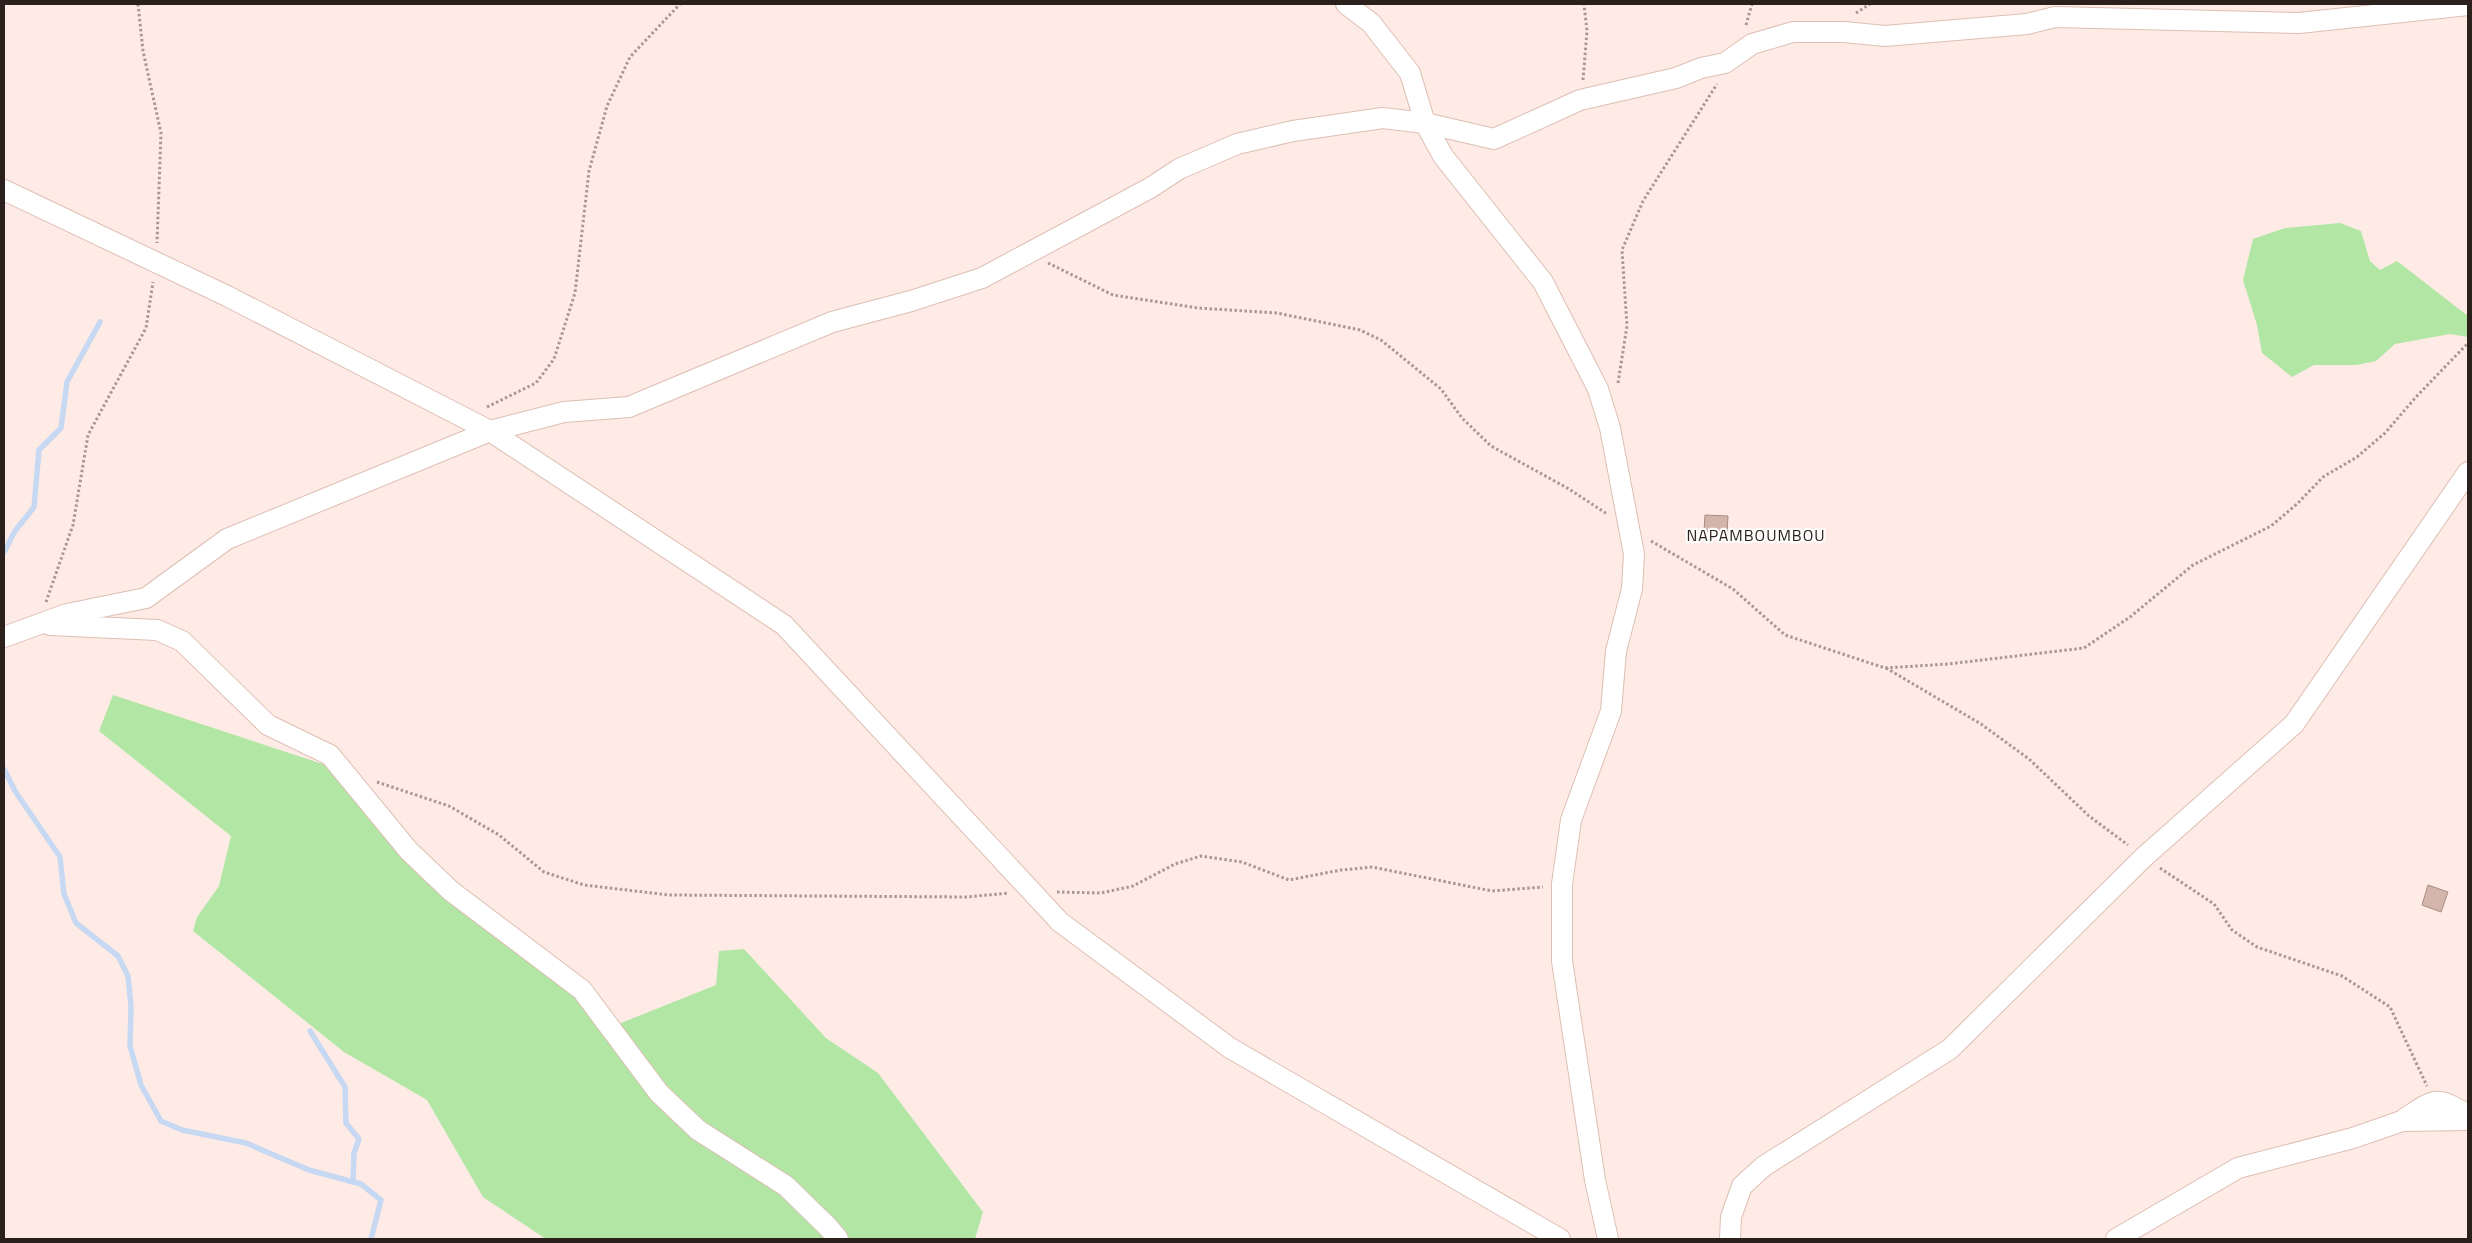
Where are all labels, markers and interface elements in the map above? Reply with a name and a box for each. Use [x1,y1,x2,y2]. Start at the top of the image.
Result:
district label: NAPAMBOUMBOU [1686,523,1826,547]

